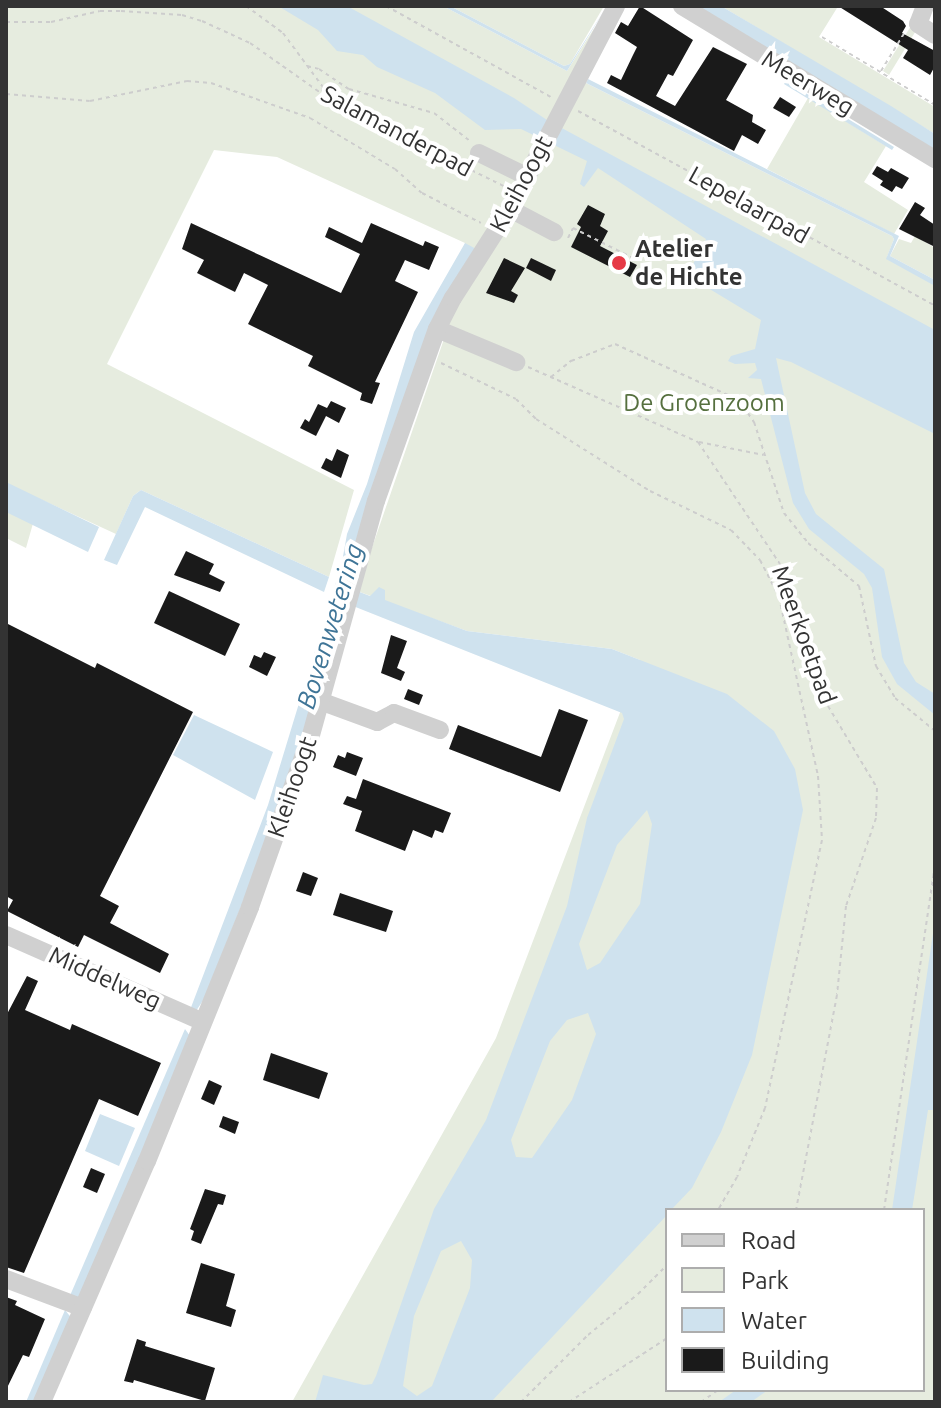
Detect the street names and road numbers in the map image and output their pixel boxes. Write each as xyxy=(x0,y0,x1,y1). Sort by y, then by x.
street label: Meerweg xyxy=(757,44,859,122)
street label: Salamanderpad xyxy=(316,79,478,183)
street label: Kleihoogt xyxy=(484,131,558,237)
street label: Lepelaarpad xyxy=(684,160,814,250)
street label: Meerkoetpad xyxy=(766,562,842,708)
street label: Kleihoogt xyxy=(261,733,323,841)
street label: Middelweg xyxy=(44,940,166,1016)

